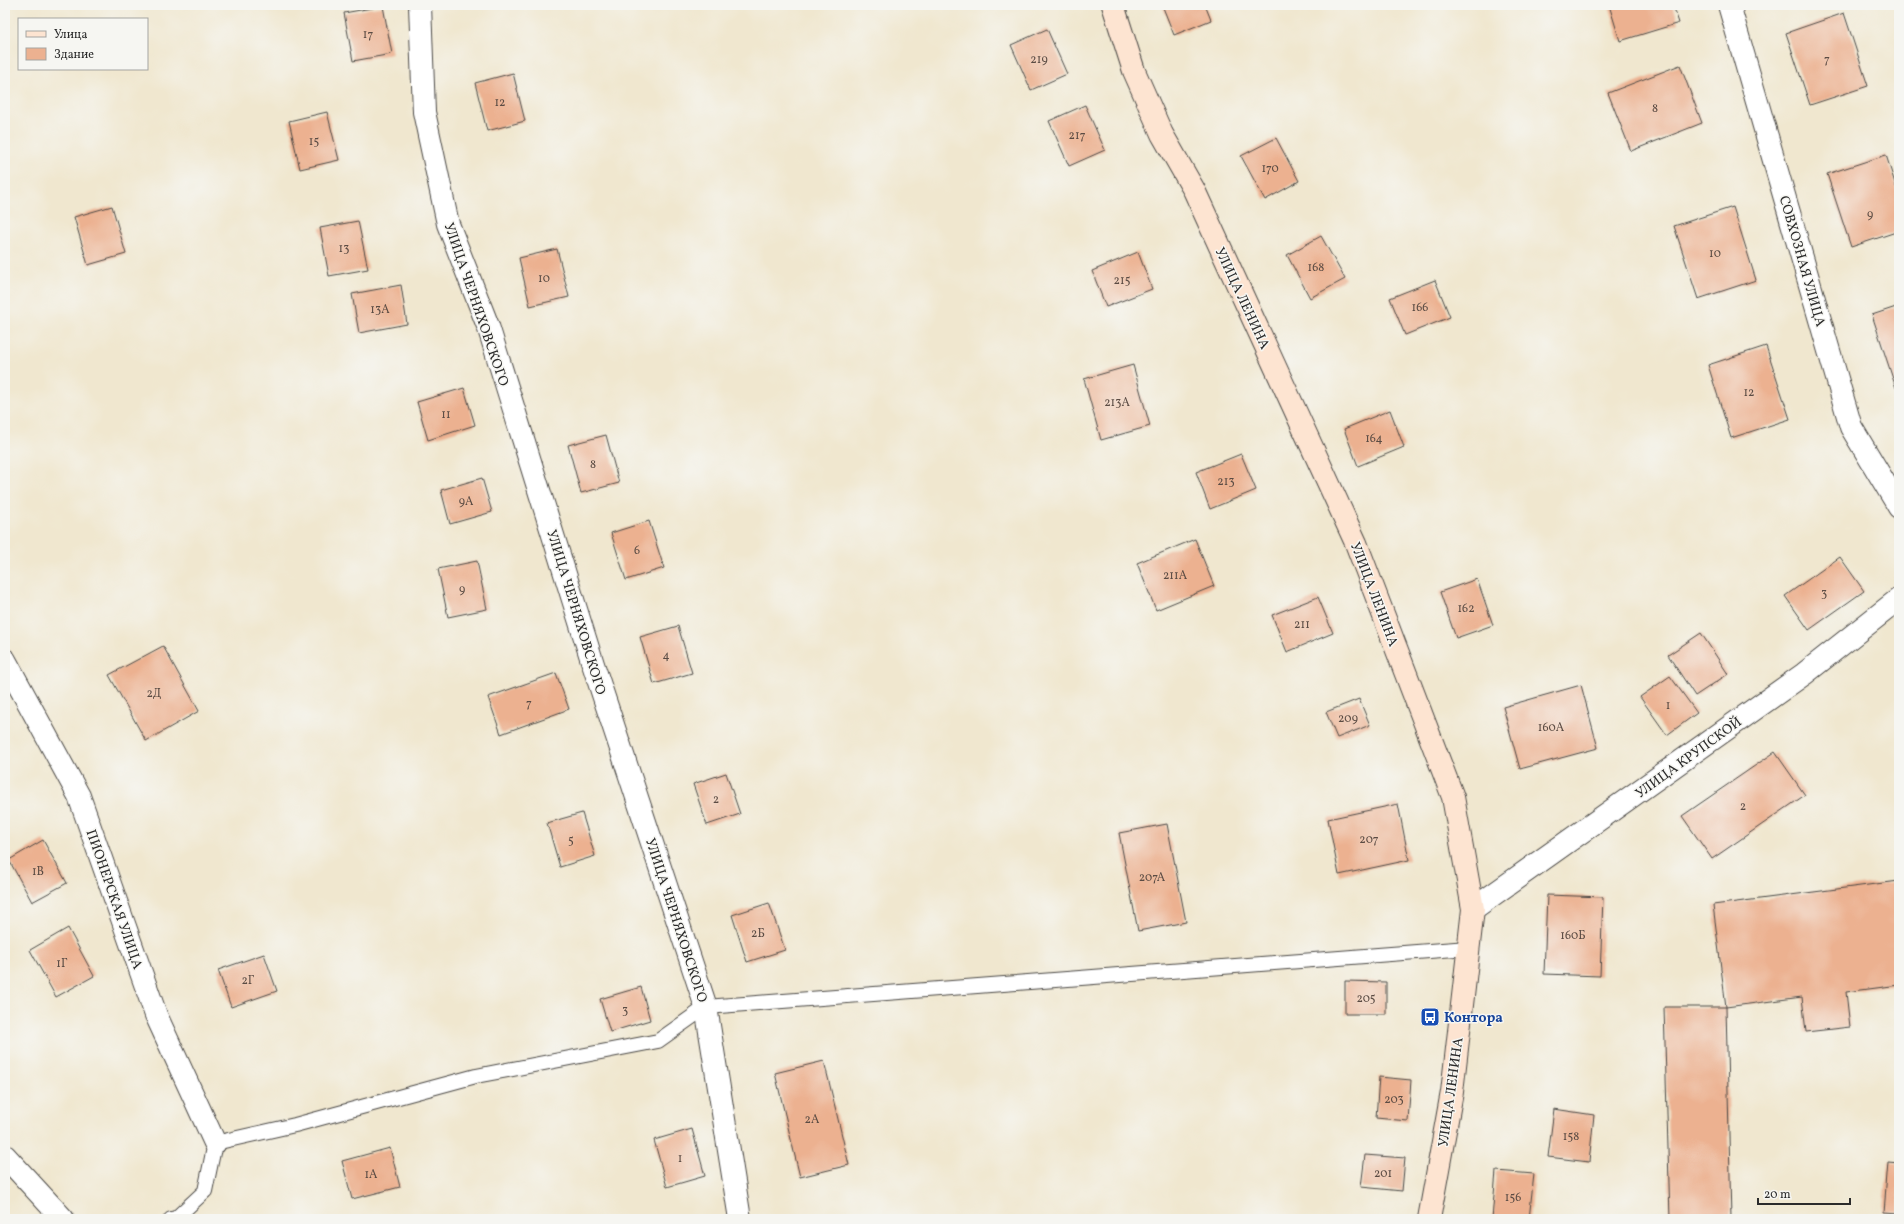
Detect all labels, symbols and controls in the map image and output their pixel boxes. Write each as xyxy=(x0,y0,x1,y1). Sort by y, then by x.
legend xyxy=(18,18,148,70)
text: Улица xyxy=(54,27,87,43)
house number: 17 xyxy=(363,27,373,43)
text: Здание xyxy=(54,47,94,63)
house number: 219 xyxy=(1030,52,1048,68)
house number: 7 xyxy=(1824,52,1830,68)
house number: 12 xyxy=(494,95,506,111)
house number: 8 xyxy=(1652,101,1658,117)
house number: 217 xyxy=(1069,128,1086,144)
house number: 15 xyxy=(309,134,319,150)
house number: 170 xyxy=(1261,161,1279,177)
street label: СОВХОЗНАЯ УЛИЦА xyxy=(1774,194,1829,329)
house number: 9 xyxy=(1867,207,1873,223)
street label: УЛИЦА ЧЕРНЯХОВСКОГО xyxy=(439,220,513,389)
house number: 13 xyxy=(339,241,349,257)
street label: УЛИЦА ЛЕНИНА xyxy=(1210,245,1274,353)
house number: 10 xyxy=(1709,246,1721,262)
house number: 168 xyxy=(1308,260,1324,276)
house number: 10 xyxy=(538,271,550,287)
house number: 215 xyxy=(1114,273,1131,289)
house number: 166 xyxy=(1412,300,1428,316)
house number: 13А xyxy=(370,302,390,318)
house number: 12 xyxy=(1743,385,1755,401)
house number: 213А xyxy=(1104,395,1130,411)
house number: 11 xyxy=(441,407,451,423)
house number: 164 xyxy=(1365,431,1383,447)
house number: 8 xyxy=(590,457,596,473)
house number: 213 xyxy=(1217,474,1235,490)
house number: 9А xyxy=(459,494,474,510)
street label: УЛИЦА ЧЕРНЯХОВСКОГО xyxy=(541,528,610,697)
street label: УЛИЦА ЛЕНИНА xyxy=(1345,540,1402,650)
house number: 6 xyxy=(634,543,640,559)
house number: 211А xyxy=(1163,568,1188,584)
house number: 9 xyxy=(459,582,465,598)
house number: 3 xyxy=(1821,586,1827,602)
house number: 162 xyxy=(1457,601,1475,617)
house number: 211 xyxy=(1294,617,1310,633)
house number: 4 xyxy=(662,648,670,664)
house number: 2Д xyxy=(146,686,162,702)
house number: 7 xyxy=(526,696,532,712)
house number: 1 xyxy=(1666,698,1670,714)
house number: 209 xyxy=(1338,711,1358,727)
street label: УЛИЦА КРУПСКОЙ xyxy=(1631,712,1746,803)
house number: 160А xyxy=(1538,720,1565,736)
house number: 2 xyxy=(713,792,719,808)
house number: 2 xyxy=(1740,799,1746,815)
street label: ПИОНЕРСКАЯ УЛИЦА xyxy=(81,827,147,972)
house number: 207 xyxy=(1359,832,1379,848)
house number: 5 xyxy=(568,833,574,849)
street label: УЛИЦА ЧЕРНЯХОВСКОГО xyxy=(640,836,711,1005)
house number: 1В xyxy=(32,864,44,880)
house number: 207А xyxy=(1139,870,1166,886)
house number: 2Б xyxy=(751,926,765,942)
house number: 160Б xyxy=(1560,928,1586,944)
house number: 1Г xyxy=(56,956,68,972)
house number: 2Г xyxy=(241,973,255,989)
house number: 205 xyxy=(1356,991,1376,1007)
house number: 3 xyxy=(622,1003,628,1019)
bus stop icon: Контора xyxy=(1419,1006,1441,1028)
place label: Контора xyxy=(1444,1009,1503,1028)
street label: УЛИЦА ЛЕНИНА xyxy=(1434,1036,1469,1148)
house number: 203 xyxy=(1384,1092,1404,1108)
house number: 2А xyxy=(805,1112,820,1128)
house number: 158 xyxy=(1563,1129,1579,1145)
house number: 1 xyxy=(678,1151,682,1167)
house number: 201 xyxy=(1374,1166,1392,1182)
house number: 1А xyxy=(364,1167,378,1183)
scale bar xyxy=(1758,1180,1850,1206)
text: 20 m xyxy=(1764,1187,1791,1203)
house number: 156 xyxy=(1505,1190,1521,1206)

